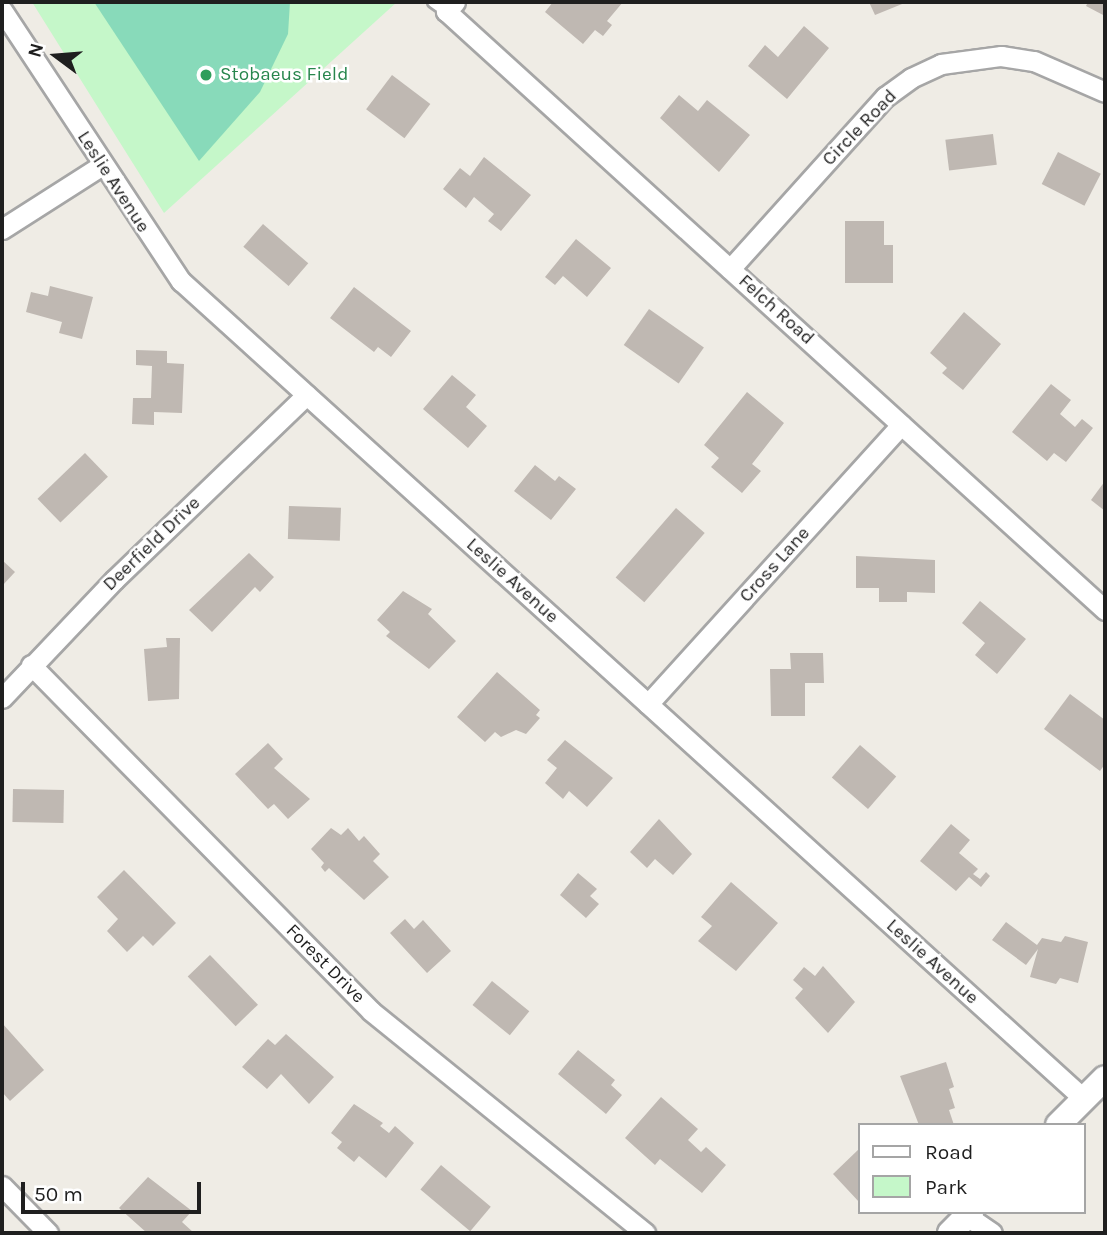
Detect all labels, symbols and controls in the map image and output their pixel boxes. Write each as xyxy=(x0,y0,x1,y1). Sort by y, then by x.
north arrow xyxy=(21,21,91,91)
text: N xyxy=(23,41,48,60)
place label: Stobaeus Field xyxy=(220,64,348,86)
marker: Stobaeus Field xyxy=(198,67,214,83)
street label: Circle Road xyxy=(818,85,902,171)
street label: Leslie Avenue xyxy=(72,127,154,237)
street label: Felch Road xyxy=(733,270,819,350)
street label: Deerfield Drive xyxy=(99,492,205,596)
street label: Cross Lane xyxy=(735,522,815,608)
street label: Leslie Avenue xyxy=(461,534,563,628)
street label: Leslie Avenue xyxy=(881,915,983,1009)
street label: Forest Drive xyxy=(281,920,369,1008)
legend xyxy=(858,1123,1086,1214)
text: Road xyxy=(925,1140,973,1164)
scale bar xyxy=(24,1168,205,1212)
text: Park xyxy=(925,1175,968,1199)
text: 50 m xyxy=(34,1182,83,1206)

